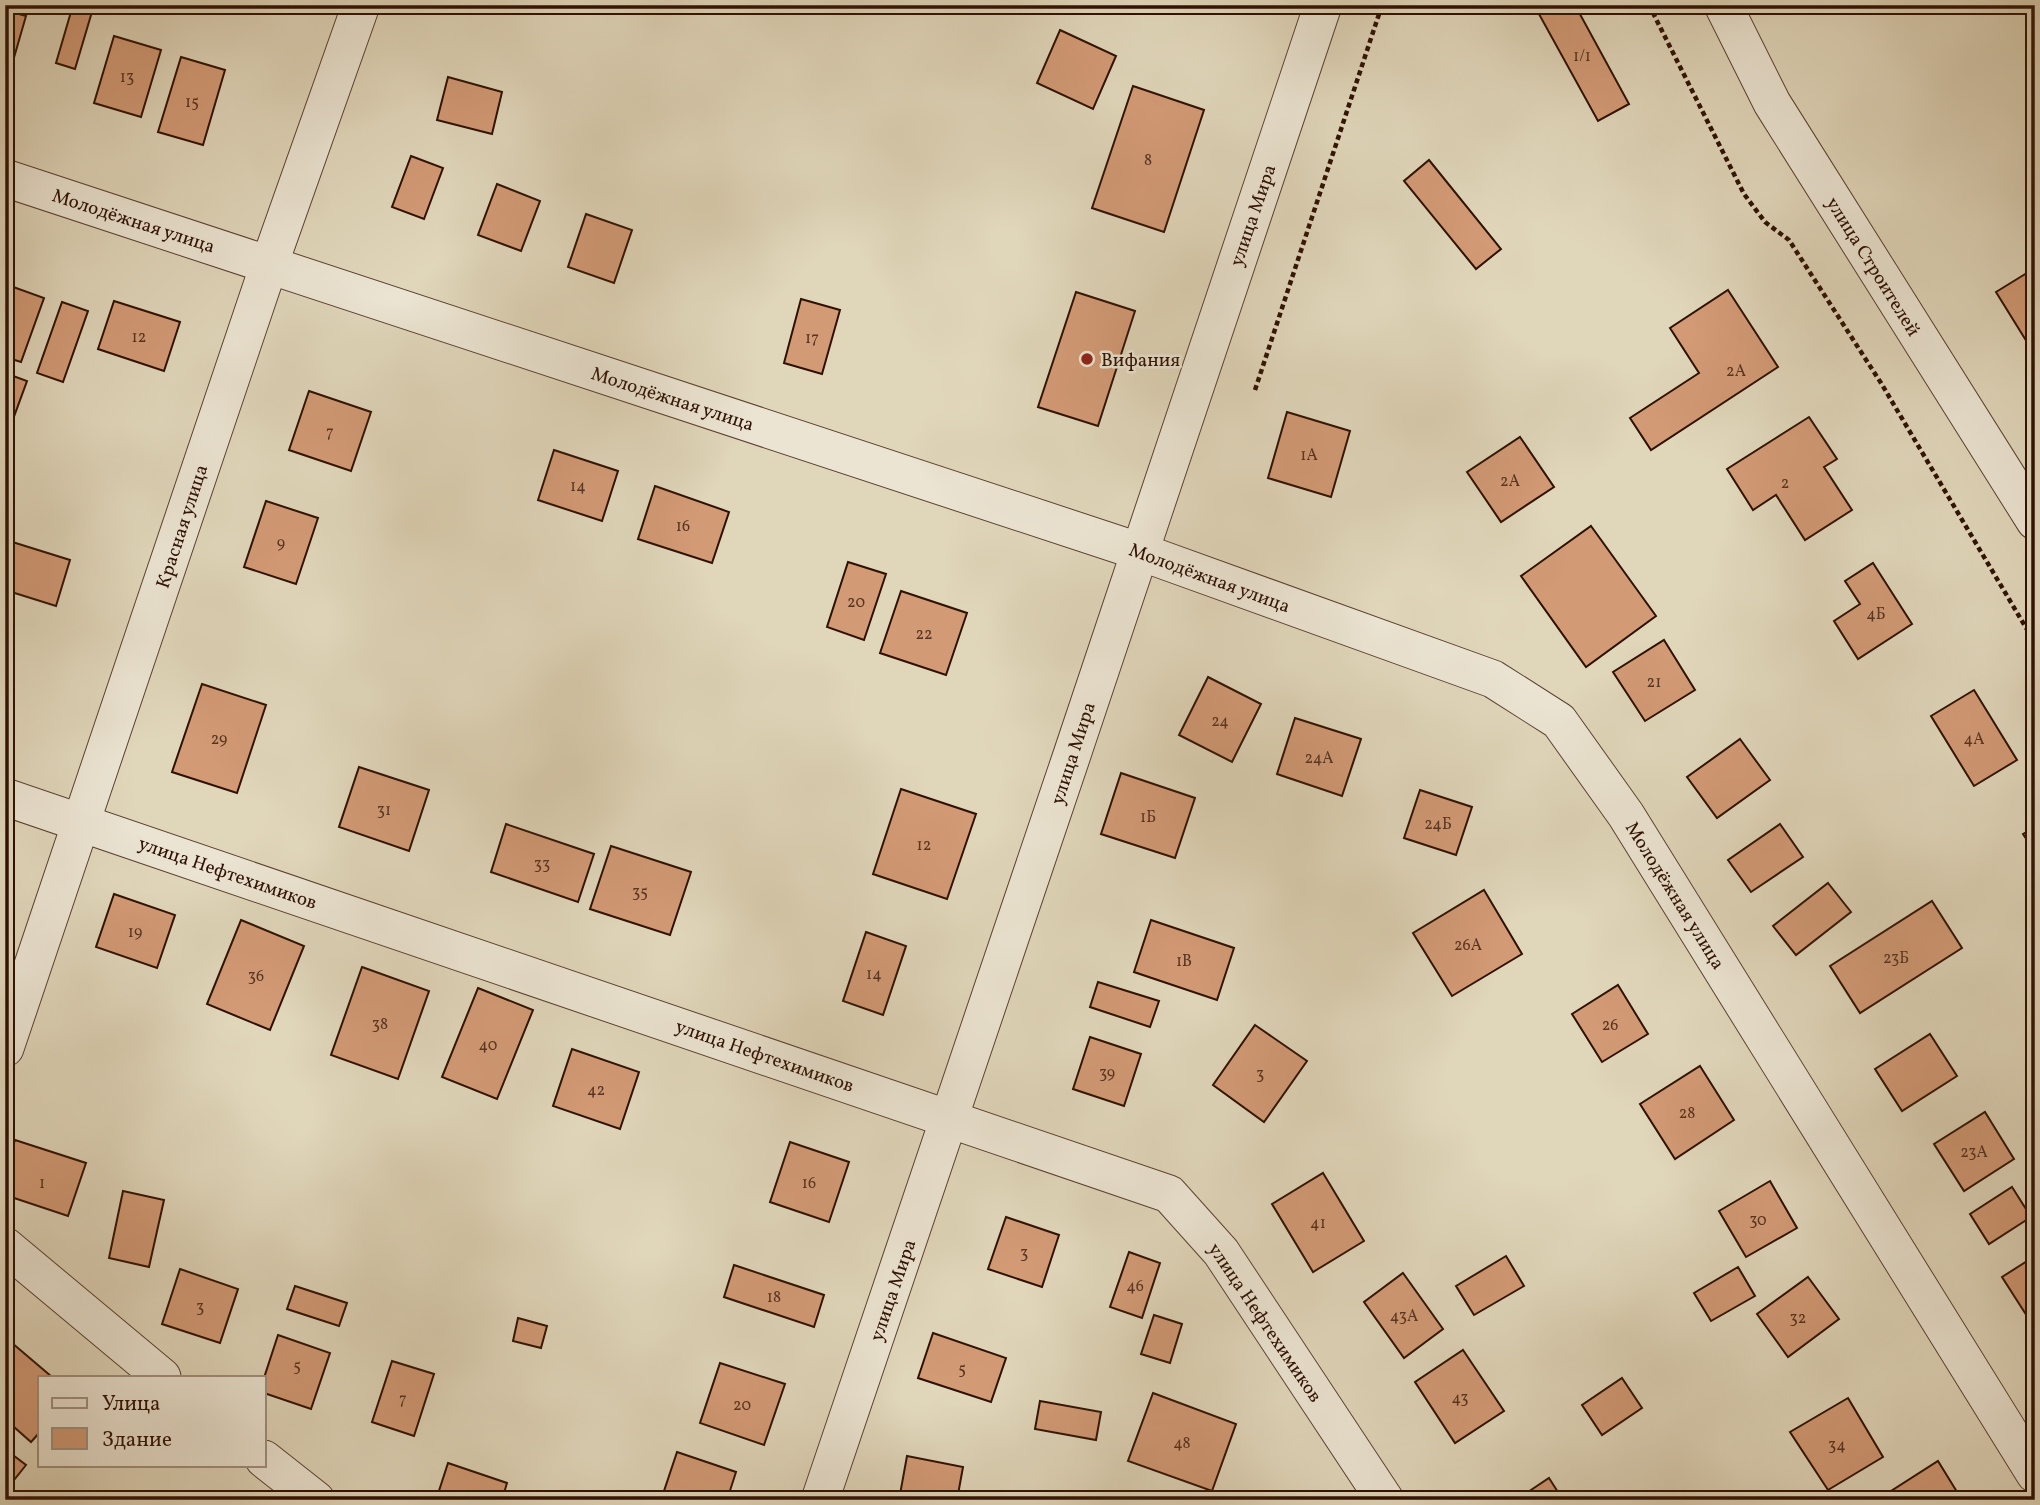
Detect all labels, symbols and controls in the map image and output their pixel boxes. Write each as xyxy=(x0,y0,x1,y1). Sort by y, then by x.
house number: 1/1 xyxy=(1573,46,1591,68)
house number: 13 xyxy=(120,67,134,89)
house number: 15 xyxy=(185,92,199,114)
house number: 8 xyxy=(1144,150,1152,172)
street label: улица Мира xyxy=(1224,161,1283,270)
street label: Молодёжная улица xyxy=(49,183,218,261)
street label: улица Строителей xyxy=(1819,192,1926,342)
house number: 12 xyxy=(132,327,146,349)
house number: 17 xyxy=(805,328,819,350)
place label: Вифания xyxy=(1101,348,1180,374)
marker: Вифания xyxy=(1079,351,1095,367)
street label: Молодёжная улица xyxy=(588,361,757,439)
house number: 2А xyxy=(1726,361,1746,383)
house number: 7 xyxy=(326,422,334,444)
house number: 1А xyxy=(1300,445,1318,467)
street label: Красная улица xyxy=(151,461,215,592)
house number: 2А xyxy=(1500,471,1520,493)
house number: 2 xyxy=(1781,473,1789,495)
house number: 14 xyxy=(570,476,586,498)
house number: 16 xyxy=(676,516,690,538)
house number: 9 xyxy=(277,533,285,555)
street label: Молодёжная улица xyxy=(1125,538,1294,620)
house number: 20 xyxy=(847,592,865,614)
house number: 4Б xyxy=(1866,604,1886,626)
house number: 22 xyxy=(915,624,933,646)
house number: 21 xyxy=(1647,672,1661,694)
street label: улица Мира xyxy=(1045,699,1103,808)
house number: 24 xyxy=(1211,711,1229,733)
house number: 29 xyxy=(211,729,227,751)
house number: 4А xyxy=(1964,729,1984,751)
house number: 24А xyxy=(1305,748,1333,770)
house number: 31 xyxy=(377,800,391,822)
house number: 1Б xyxy=(1140,807,1156,829)
house number: 24Б xyxy=(1424,814,1452,836)
street label: Молодёжная улица xyxy=(1618,817,1730,975)
street label: улица Нефтехимиков xyxy=(135,831,320,917)
house number: 12 xyxy=(917,835,931,857)
house number: 33 xyxy=(534,854,550,876)
house number: 35 xyxy=(632,882,648,904)
house number: 19 xyxy=(128,922,142,944)
house number: 26А xyxy=(1454,935,1482,957)
house number: 23Б xyxy=(1883,948,1909,970)
house number: 1В xyxy=(1176,951,1192,973)
house number: 14 xyxy=(866,964,882,986)
house number: 36 xyxy=(248,966,264,988)
house number: 38 xyxy=(372,1014,388,1036)
street label: улица Нефтехимиков xyxy=(672,1014,857,1100)
house number: 26 xyxy=(1602,1015,1618,1037)
house number: 40 xyxy=(479,1035,497,1057)
house number: 39 xyxy=(1099,1063,1115,1085)
house number: 3 xyxy=(1256,1064,1264,1086)
house number: 42 xyxy=(587,1080,605,1102)
house number: 28 xyxy=(1679,1103,1695,1125)
house number: 23А xyxy=(1960,1142,1988,1164)
house number: 1 xyxy=(39,1173,45,1195)
house number: 16 xyxy=(802,1173,816,1195)
house number: 30 xyxy=(1749,1210,1767,1232)
house number: 41 xyxy=(1310,1213,1326,1235)
street label: улица Мира xyxy=(864,1236,923,1345)
street label: улица Нефтехимиков xyxy=(1201,1238,1328,1408)
house number: 3 xyxy=(1020,1243,1028,1265)
house number: 46 xyxy=(1126,1276,1144,1298)
house number: 18 xyxy=(767,1287,781,1309)
house number: 3 xyxy=(196,1297,204,1319)
house number: 43А xyxy=(1390,1306,1418,1328)
house number: 32 xyxy=(1790,1308,1806,1330)
house number: 5 xyxy=(293,1356,301,1378)
house number: 5 xyxy=(958,1359,966,1381)
legend xyxy=(38,1376,266,1466)
house number: 43 xyxy=(1451,1388,1469,1410)
house number: 7 xyxy=(399,1389,407,1411)
text: Улица xyxy=(102,1390,160,1419)
house number: 20 xyxy=(733,1395,751,1417)
text: Здание xyxy=(102,1426,172,1455)
house number: 48 xyxy=(1173,1433,1191,1455)
house number: 34 xyxy=(1828,1435,1846,1457)

